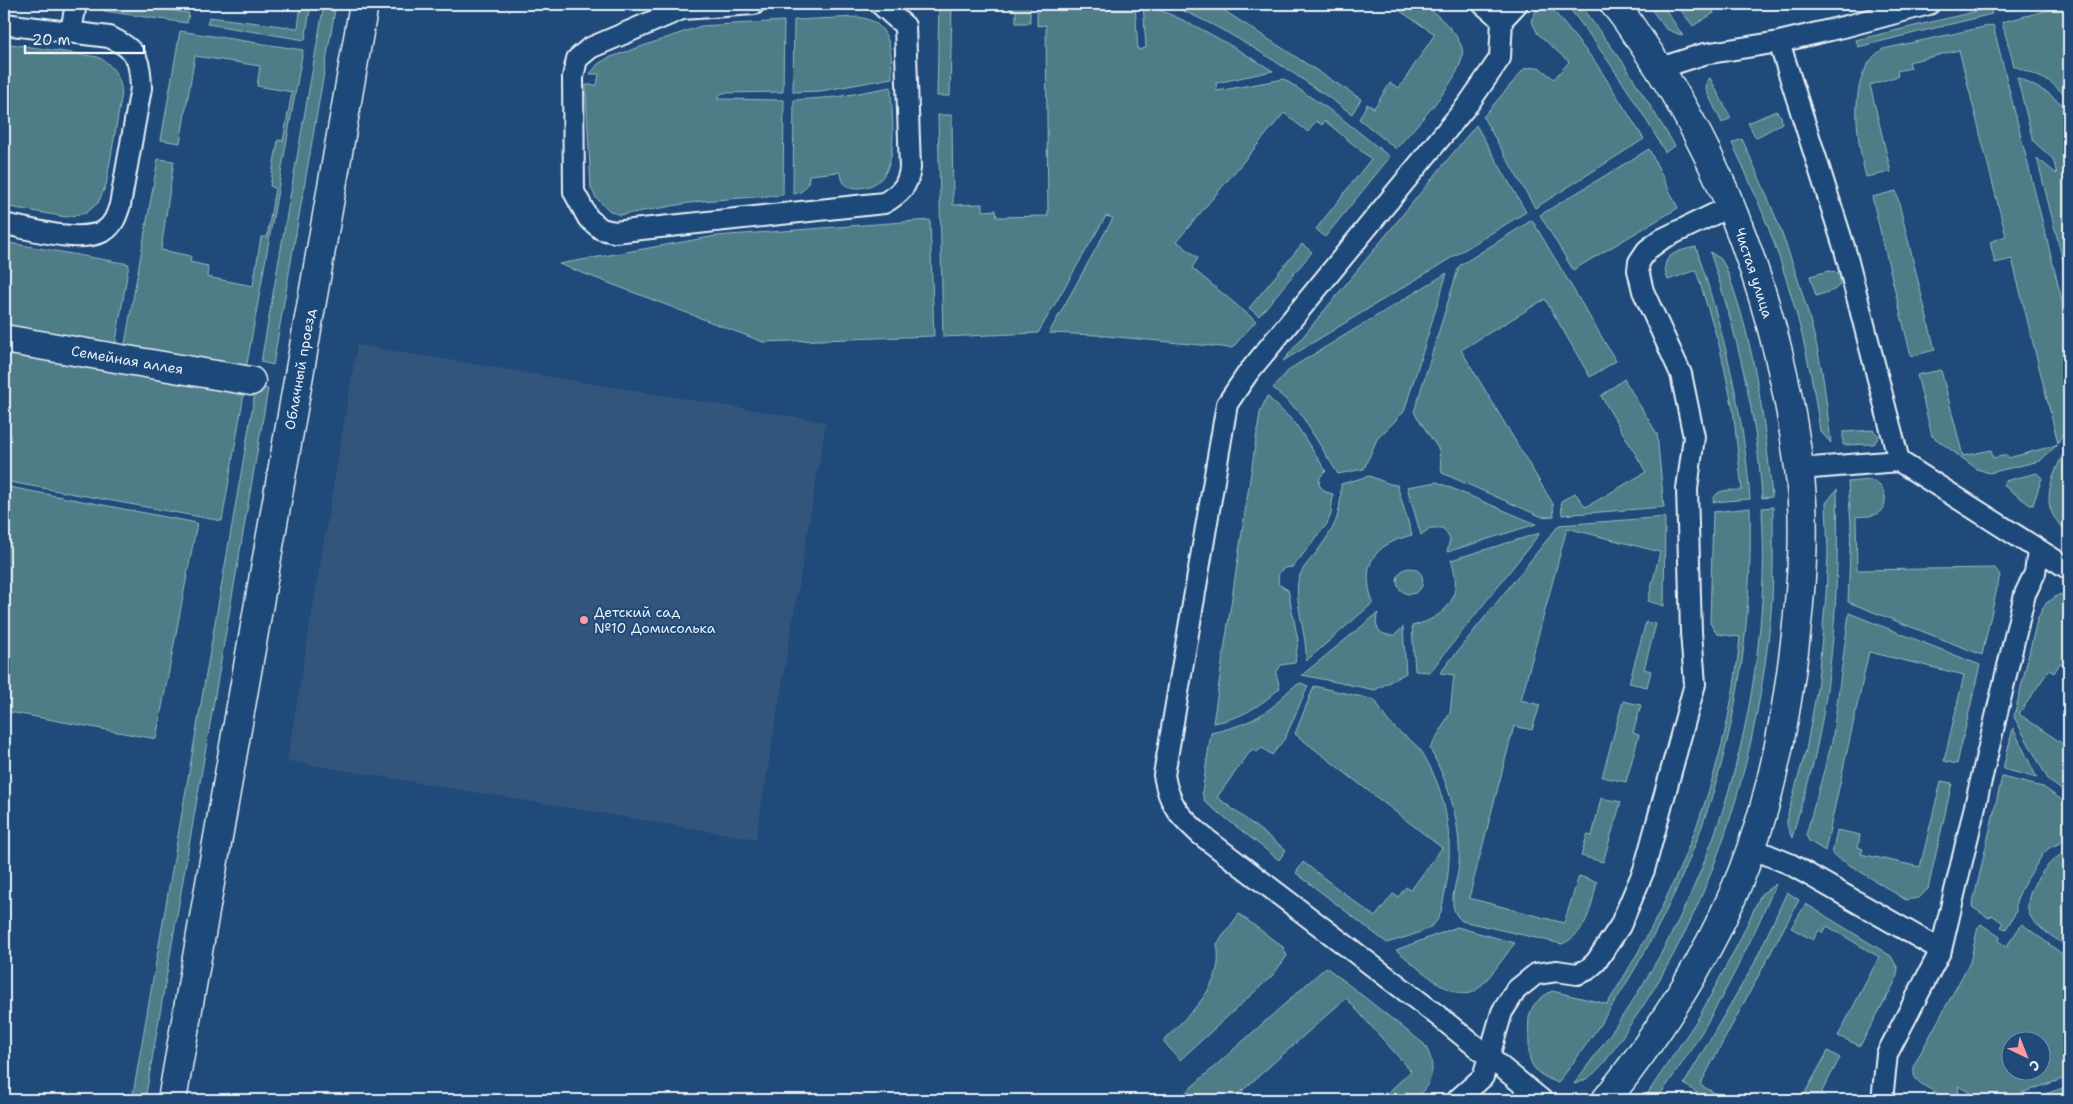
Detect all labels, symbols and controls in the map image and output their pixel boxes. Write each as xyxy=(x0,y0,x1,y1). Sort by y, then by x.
scale bar xyxy=(25,22,144,54)
text: 20 m xyxy=(32,30,71,50)
street label: Чистая улица xyxy=(1731,226,1777,321)
street label: Облачный проезд xyxy=(281,307,319,431)
street label: Семейная аллея xyxy=(70,342,185,378)
place label: Детский сад №10 Домисолька xyxy=(594,603,716,637)
marker: Детский сад №10 Домисолька xyxy=(578,614,590,626)
north arrow xyxy=(2000,1032,2050,1082)
text: С xyxy=(2026,1056,2044,1075)

